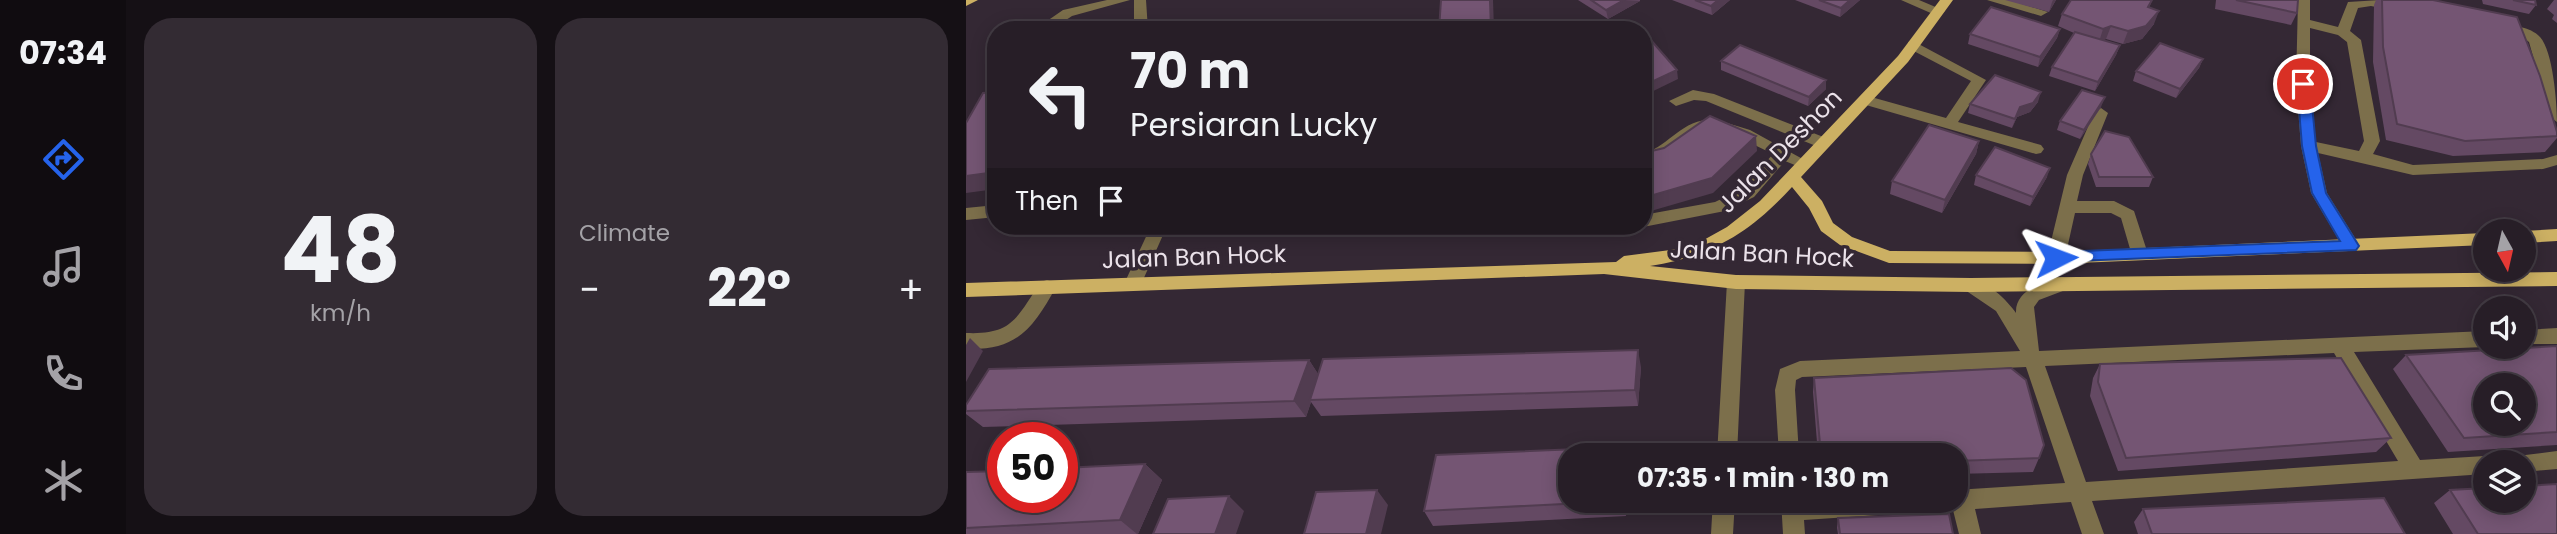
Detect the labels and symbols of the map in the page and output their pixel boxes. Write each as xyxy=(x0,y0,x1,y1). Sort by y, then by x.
pin xyxy=(2273,54,2333,114)
street label: Jalan Deshon xyxy=(1710,81,1849,220)
north arrow xyxy=(2473,219,2536,282)
position arrow xyxy=(2019,221,2093,295)
street label: Jalan Ban Hock xyxy=(1669,232,1856,275)
street label: Jalan Ban Hock xyxy=(1101,237,1287,276)
speed limit sign: 50 xyxy=(987,422,1078,513)

